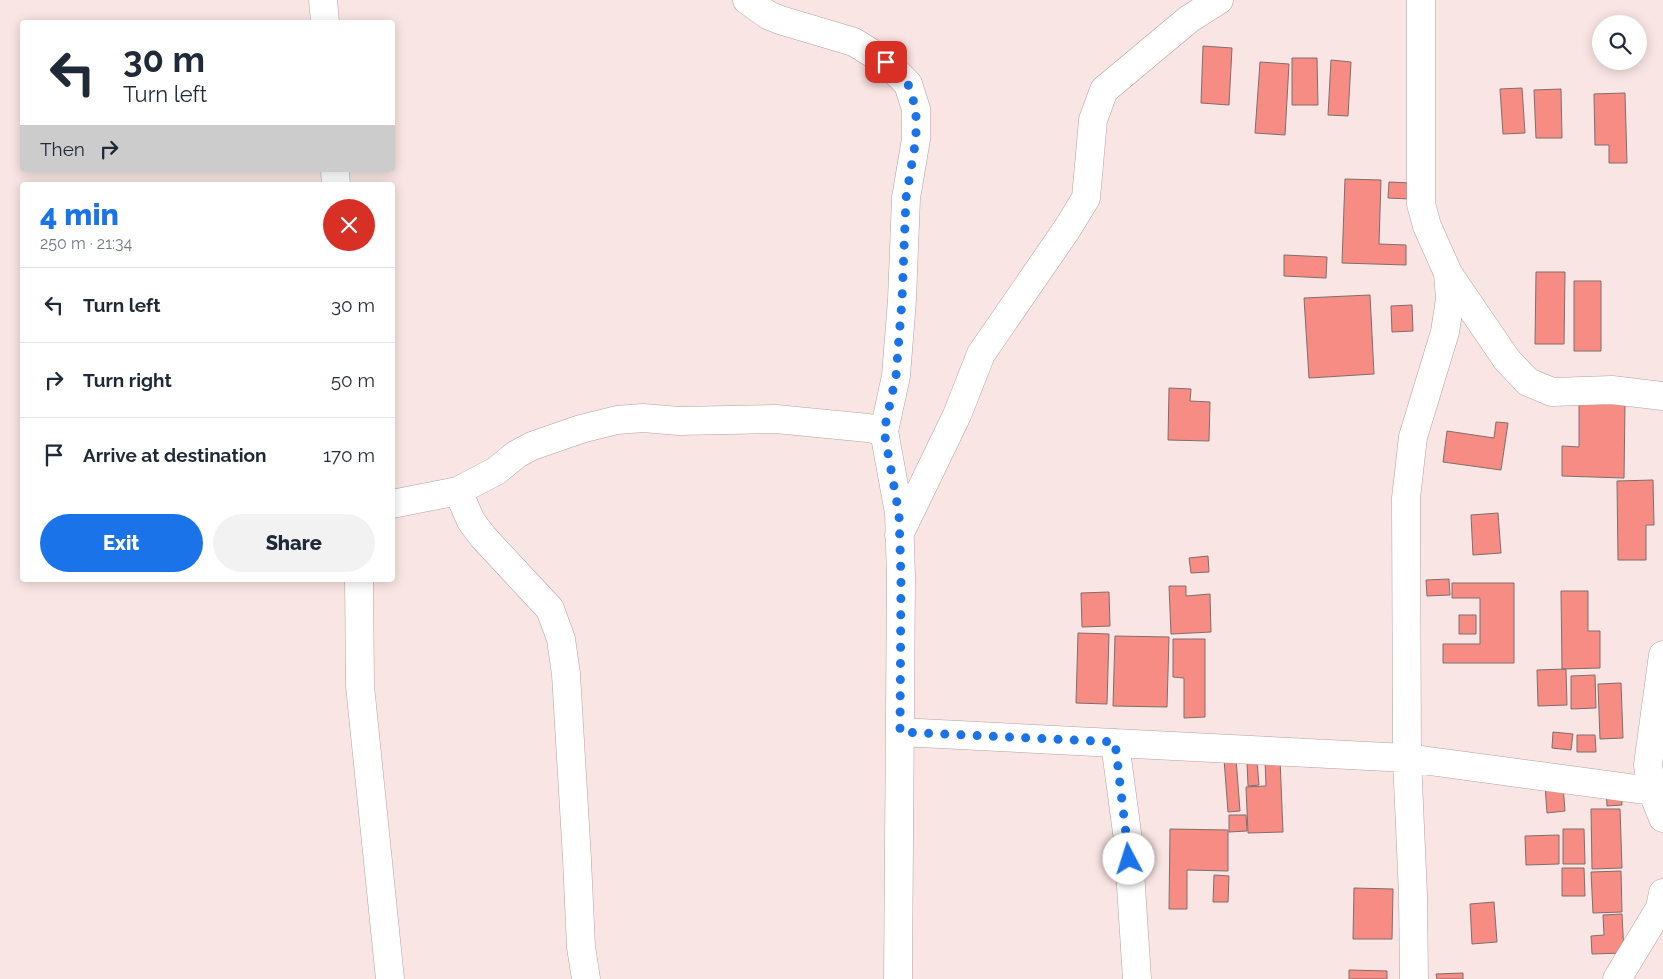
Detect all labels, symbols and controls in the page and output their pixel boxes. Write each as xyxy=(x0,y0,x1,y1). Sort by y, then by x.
map controls xyxy=(1592,15,1647,70)
button: search xyxy=(1592,15,1647,70)
text: 30 m xyxy=(123,39,205,80)
icon: left xyxy=(40,40,105,105)
pin xyxy=(865,41,907,83)
icon: arrive xyxy=(872,48,900,76)
text: Turn left xyxy=(123,81,207,107)
icon: right xyxy=(95,135,123,163)
text: Then xyxy=(40,138,85,160)
text: 4 min xyxy=(40,197,119,232)
button: close xyxy=(323,199,375,251)
text: 250 m · 21:34 xyxy=(40,234,132,253)
icon: left xyxy=(40,291,68,319)
text: Turn left xyxy=(83,294,160,316)
text: 30 m xyxy=(331,294,375,316)
icon: right xyxy=(40,366,68,394)
text: Turn right xyxy=(83,369,172,391)
text: 50 m xyxy=(331,369,375,391)
icon: arrive xyxy=(40,441,68,469)
text: Arrive at destination xyxy=(83,444,267,466)
text: 170 m xyxy=(323,444,375,466)
button: Exit xyxy=(40,514,203,572)
button: Share xyxy=(213,514,375,572)
position arrow xyxy=(1102,832,1154,884)

